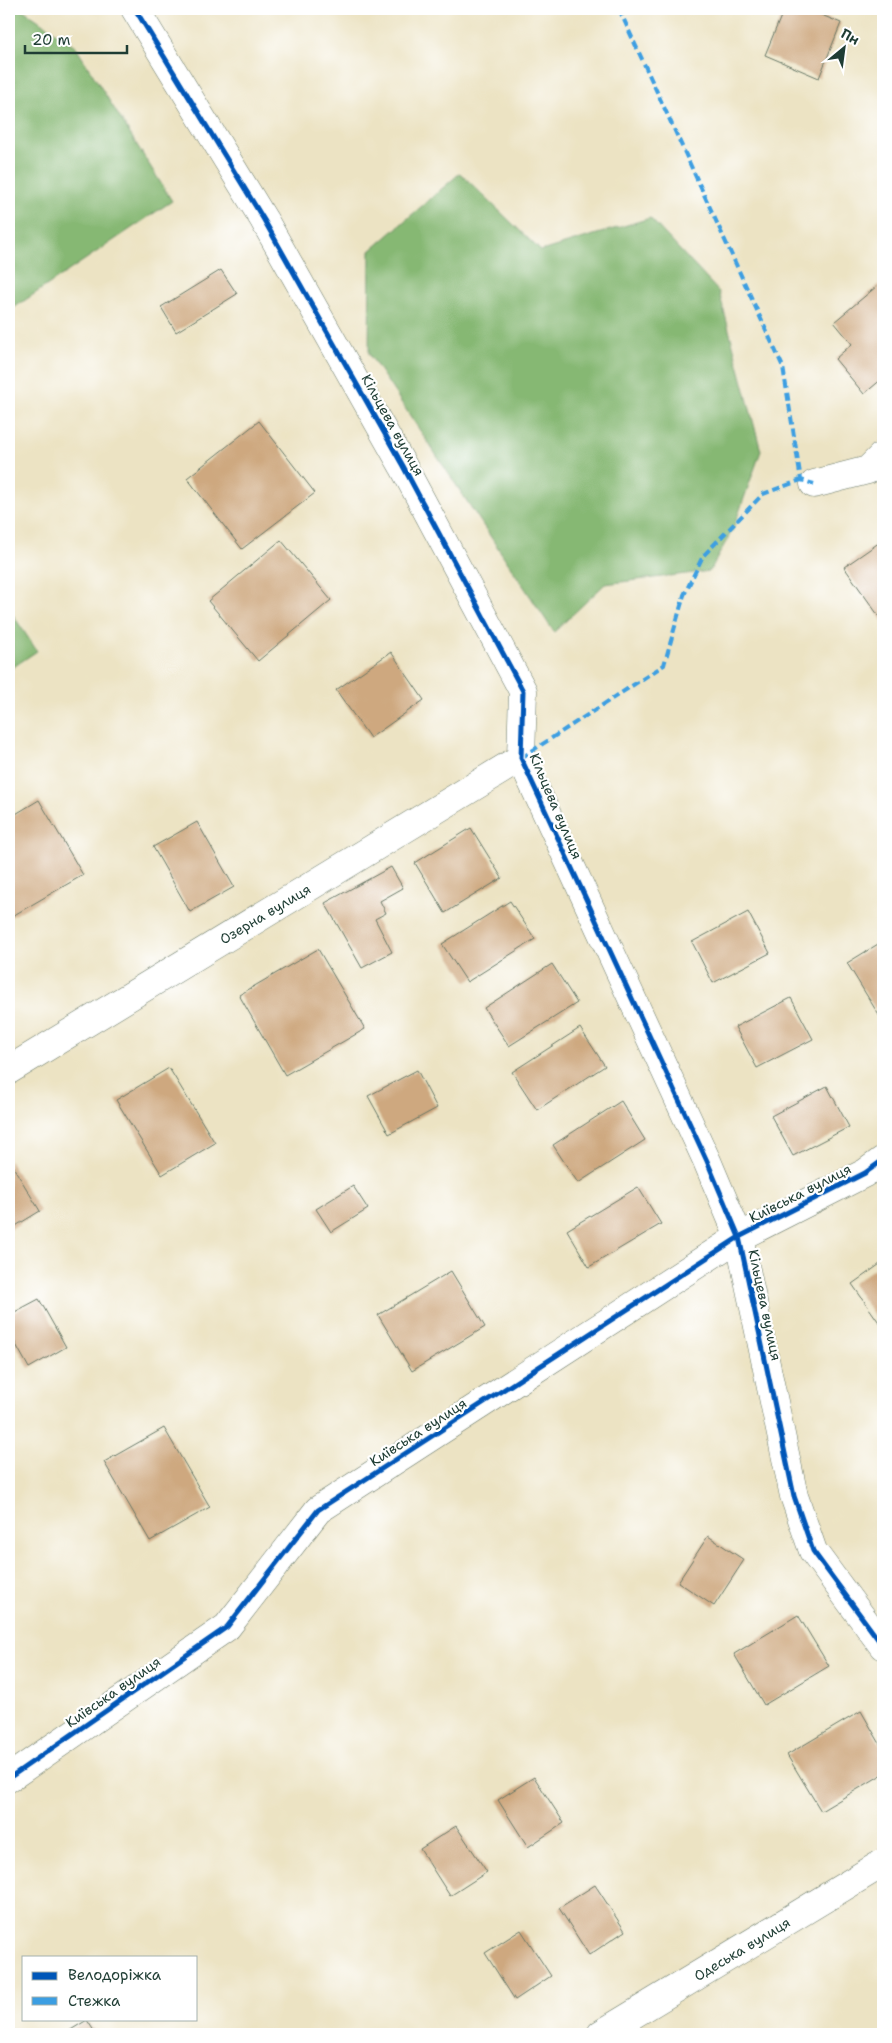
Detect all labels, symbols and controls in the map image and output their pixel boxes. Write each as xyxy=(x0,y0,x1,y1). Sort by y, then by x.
scale bar xyxy=(25,22,128,54)
north arrow xyxy=(820,22,870,72)
text: Пн xyxy=(838,24,863,49)
text: 20 m xyxy=(32,30,71,50)
street label: Кільцева вулиця xyxy=(358,371,428,479)
street label: Кільцева вулиця xyxy=(526,750,586,862)
street label: Озерна вулиця xyxy=(216,880,314,948)
street label: Київська вулиця xyxy=(746,1159,854,1227)
street label: Кільцева вулиця xyxy=(744,1248,786,1362)
street label: Київська вулиця xyxy=(366,1394,470,1470)
street label: Київська вулиця xyxy=(62,1652,164,1732)
street label: Одеська вулиця xyxy=(690,1913,794,1985)
legend xyxy=(22,1956,198,2020)
text: Велодоріжка xyxy=(68,1965,162,1985)
text: Стежка xyxy=(68,1991,121,2011)

